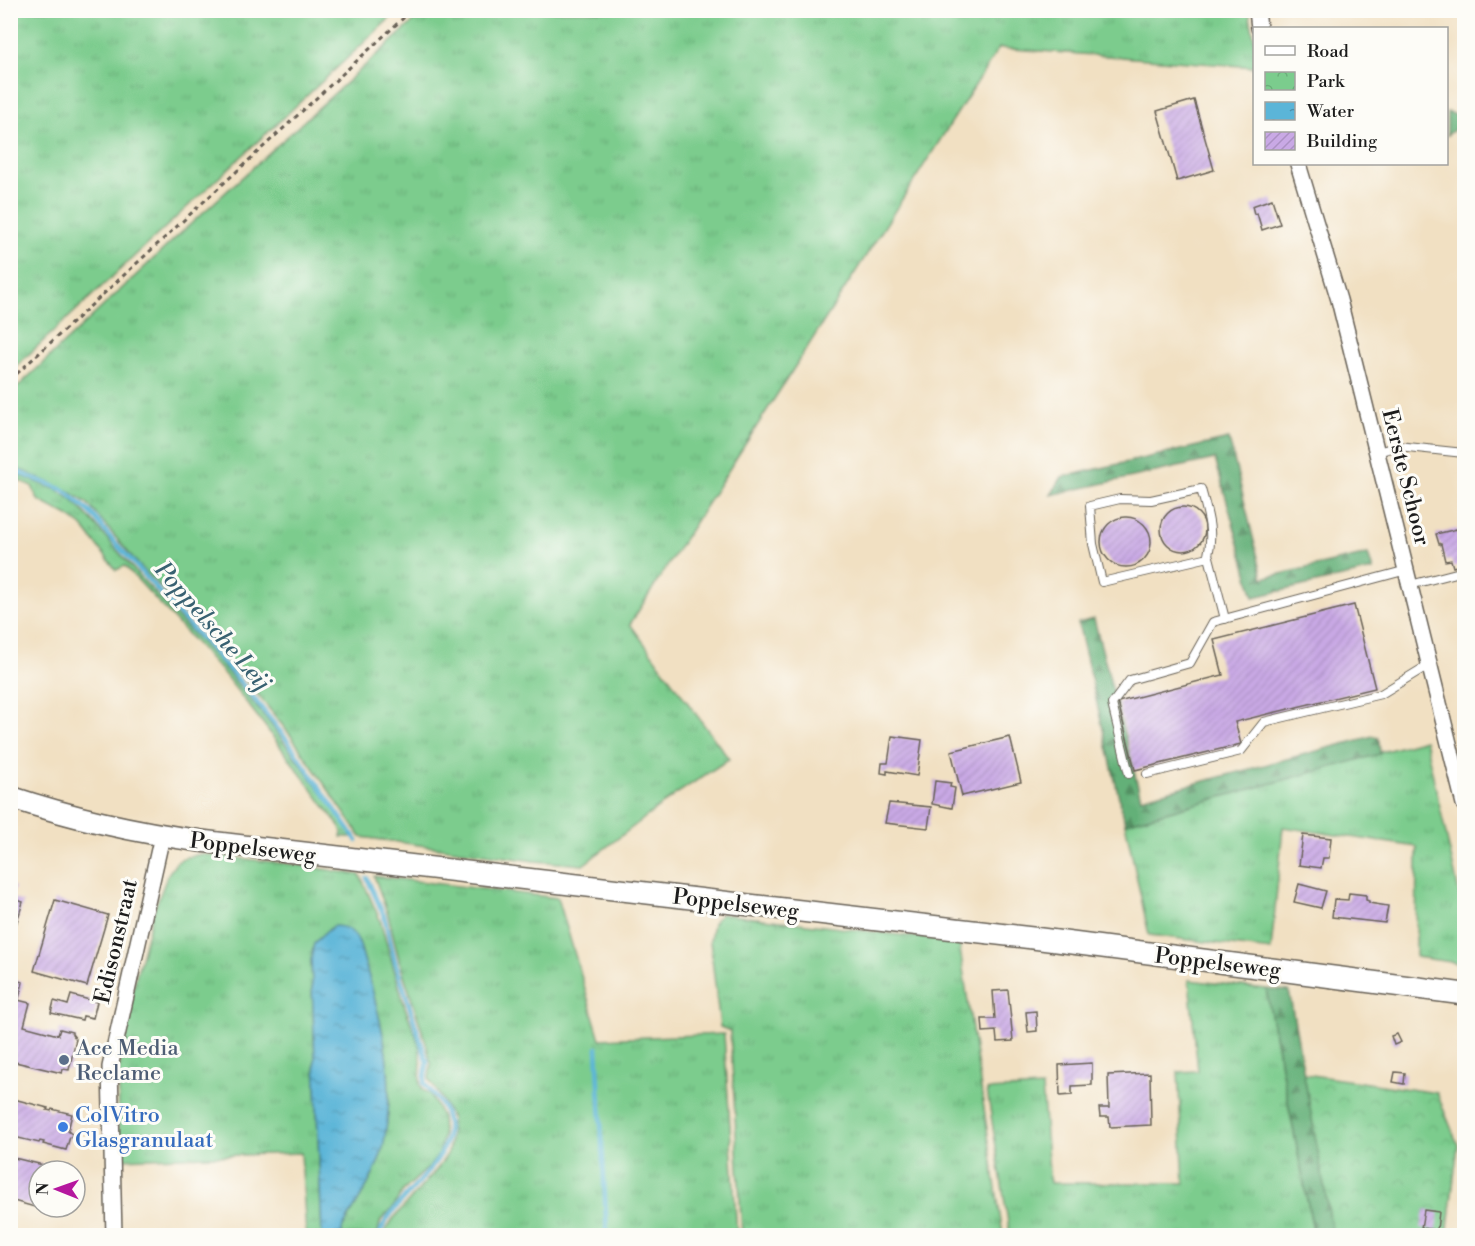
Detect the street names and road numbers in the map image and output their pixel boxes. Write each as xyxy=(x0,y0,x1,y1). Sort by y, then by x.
street label: Eerste Schoor xyxy=(1376,406,1436,548)
street label: Poppelseweg xyxy=(188,827,318,870)
street label: Edisonstraat xyxy=(89,876,144,1006)
street label: Poppelseweg xyxy=(671,883,801,926)
street label: Poppelseweg xyxy=(1153,942,1283,985)

